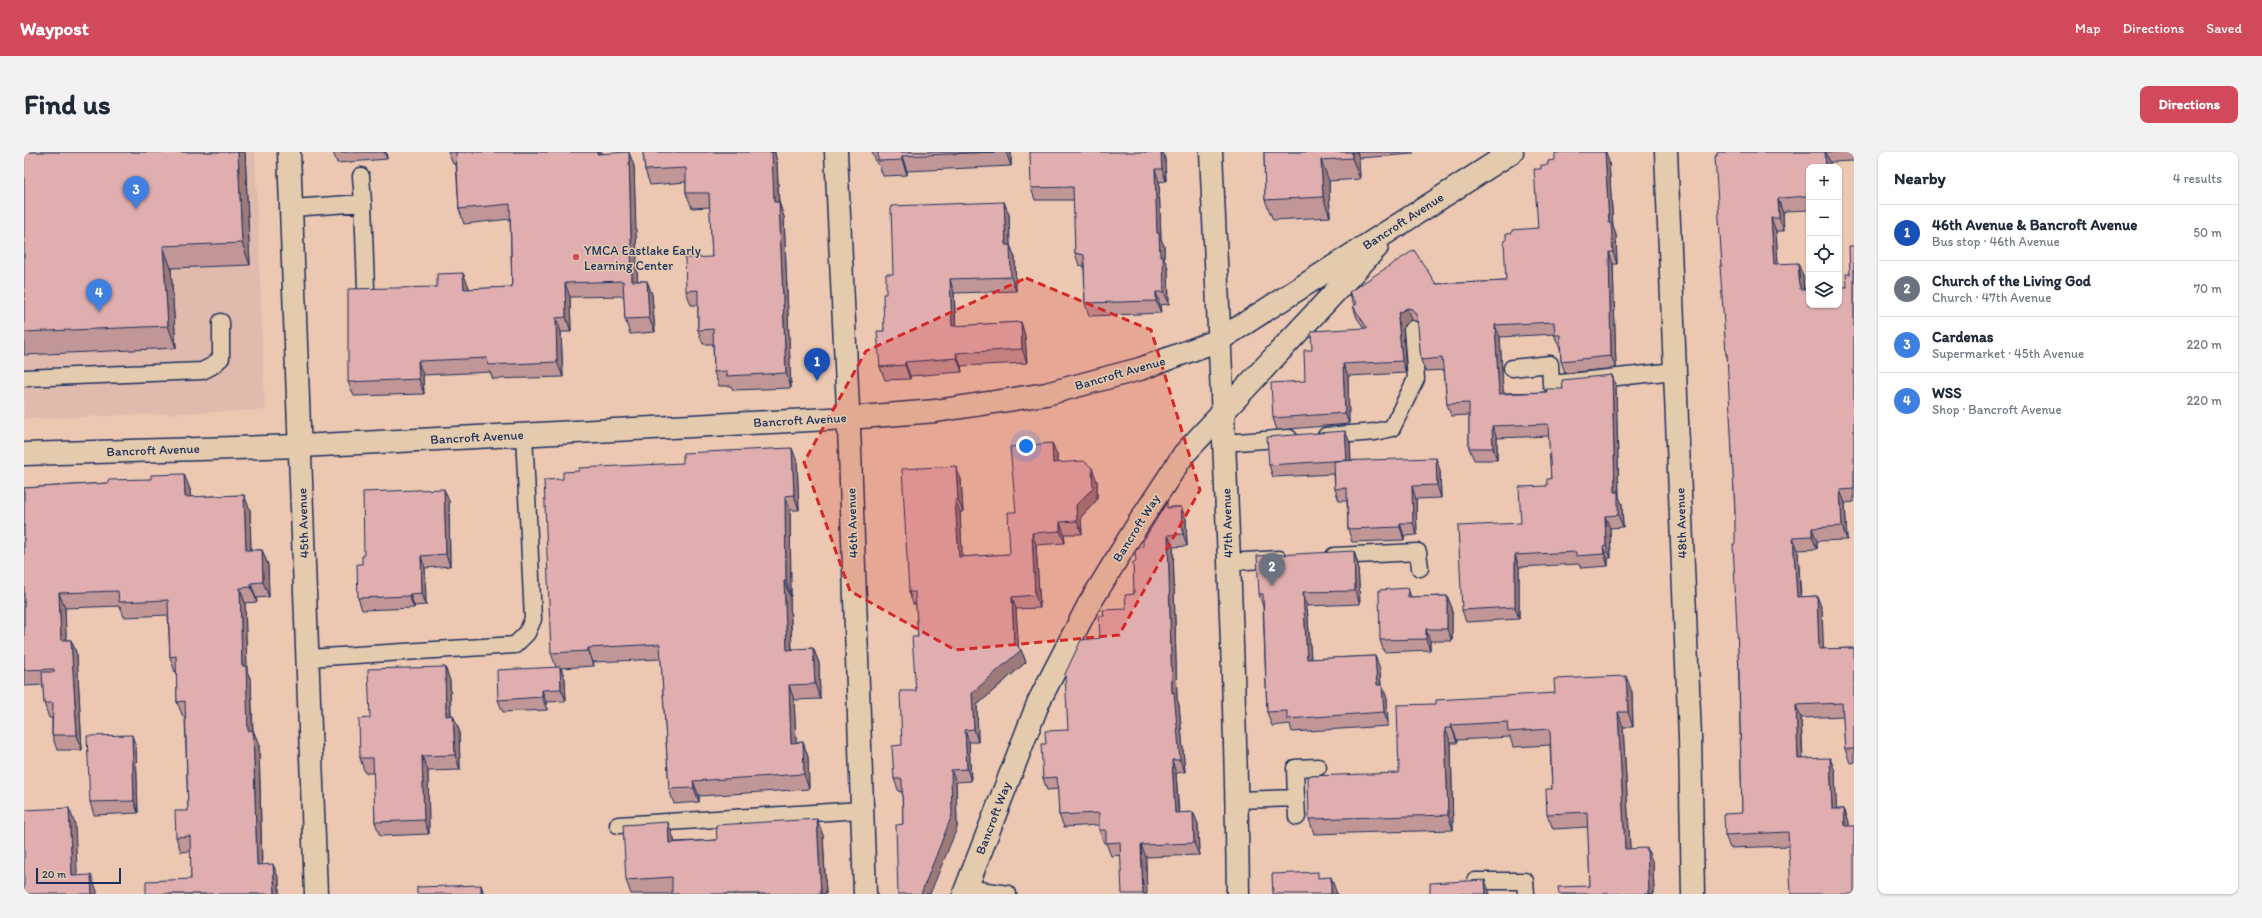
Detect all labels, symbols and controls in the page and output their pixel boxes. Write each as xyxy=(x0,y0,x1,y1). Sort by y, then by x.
text: Waypost xyxy=(20,17,89,40)
text: Map xyxy=(2075,20,2101,37)
text: Directions xyxy=(2123,20,2184,37)
text: Saved xyxy=(2206,20,2242,37)
button: Directions xyxy=(2140,86,2238,123)
text: Find us xyxy=(24,87,111,121)
map controls xyxy=(1806,164,1842,308)
button: + xyxy=(1806,164,1842,200)
text: Nearby xyxy=(1894,168,1946,188)
text: 4 results xyxy=(2173,171,2222,186)
pin: 3 xyxy=(123,176,149,209)
street label: Bancroft Avenue xyxy=(1360,189,1446,253)
button: − xyxy=(1806,200,1842,236)
text: 46th Avenue & Bancroft Avenue xyxy=(1932,216,2137,234)
text: 1 xyxy=(1904,225,1910,240)
text: 50 m xyxy=(2193,225,2222,240)
text: Bus stop · 46th Avenue xyxy=(1932,234,2060,249)
button: locate xyxy=(1806,236,1842,272)
place label: YMCA Eastlake Early Learning Center xyxy=(584,243,701,273)
marker: YMCA Eastlake Early Learning Center xyxy=(571,252,581,262)
button: layers xyxy=(1806,272,1842,308)
text: Church of the Living God xyxy=(1932,272,2091,290)
pin: 4 xyxy=(86,279,112,312)
text: 2 xyxy=(1904,281,1910,296)
text: 70 m xyxy=(2194,281,2222,296)
text: Church · 47th Avenue xyxy=(1932,290,2051,305)
text: Cardenas xyxy=(1932,328,1994,346)
text: 3 xyxy=(1903,337,1911,352)
text: 220 m xyxy=(2186,337,2222,352)
text: Supermarket · 45th Avenue xyxy=(1932,346,2084,361)
pin: 1 xyxy=(804,348,830,381)
street label: Bancroft Avenue xyxy=(1073,353,1167,393)
text: WSS xyxy=(1932,384,1962,402)
text: 4 xyxy=(1903,393,1911,408)
text: 220 m xyxy=(2186,393,2222,408)
text: Shop · Bancroft Avenue xyxy=(1932,402,2062,417)
street label: Bancroft Avenue xyxy=(753,410,847,430)
street label: Bancroft Avenue xyxy=(430,427,524,447)
your location xyxy=(1016,436,1036,456)
street label: Bancroft Avenue xyxy=(106,441,200,459)
street label: 48th Avenue xyxy=(1672,487,1690,559)
street label: 45th Avenue xyxy=(294,488,312,558)
street label: 46th Avenue xyxy=(843,488,861,558)
street label: 47th Avenue xyxy=(1218,488,1236,558)
street label: Bancroft Way xyxy=(1109,492,1163,564)
pin: 2 xyxy=(1259,553,1285,586)
street label: Bancroft Way xyxy=(972,780,1014,856)
scale bar xyxy=(36,866,121,885)
text: 20 m xyxy=(42,868,66,881)

